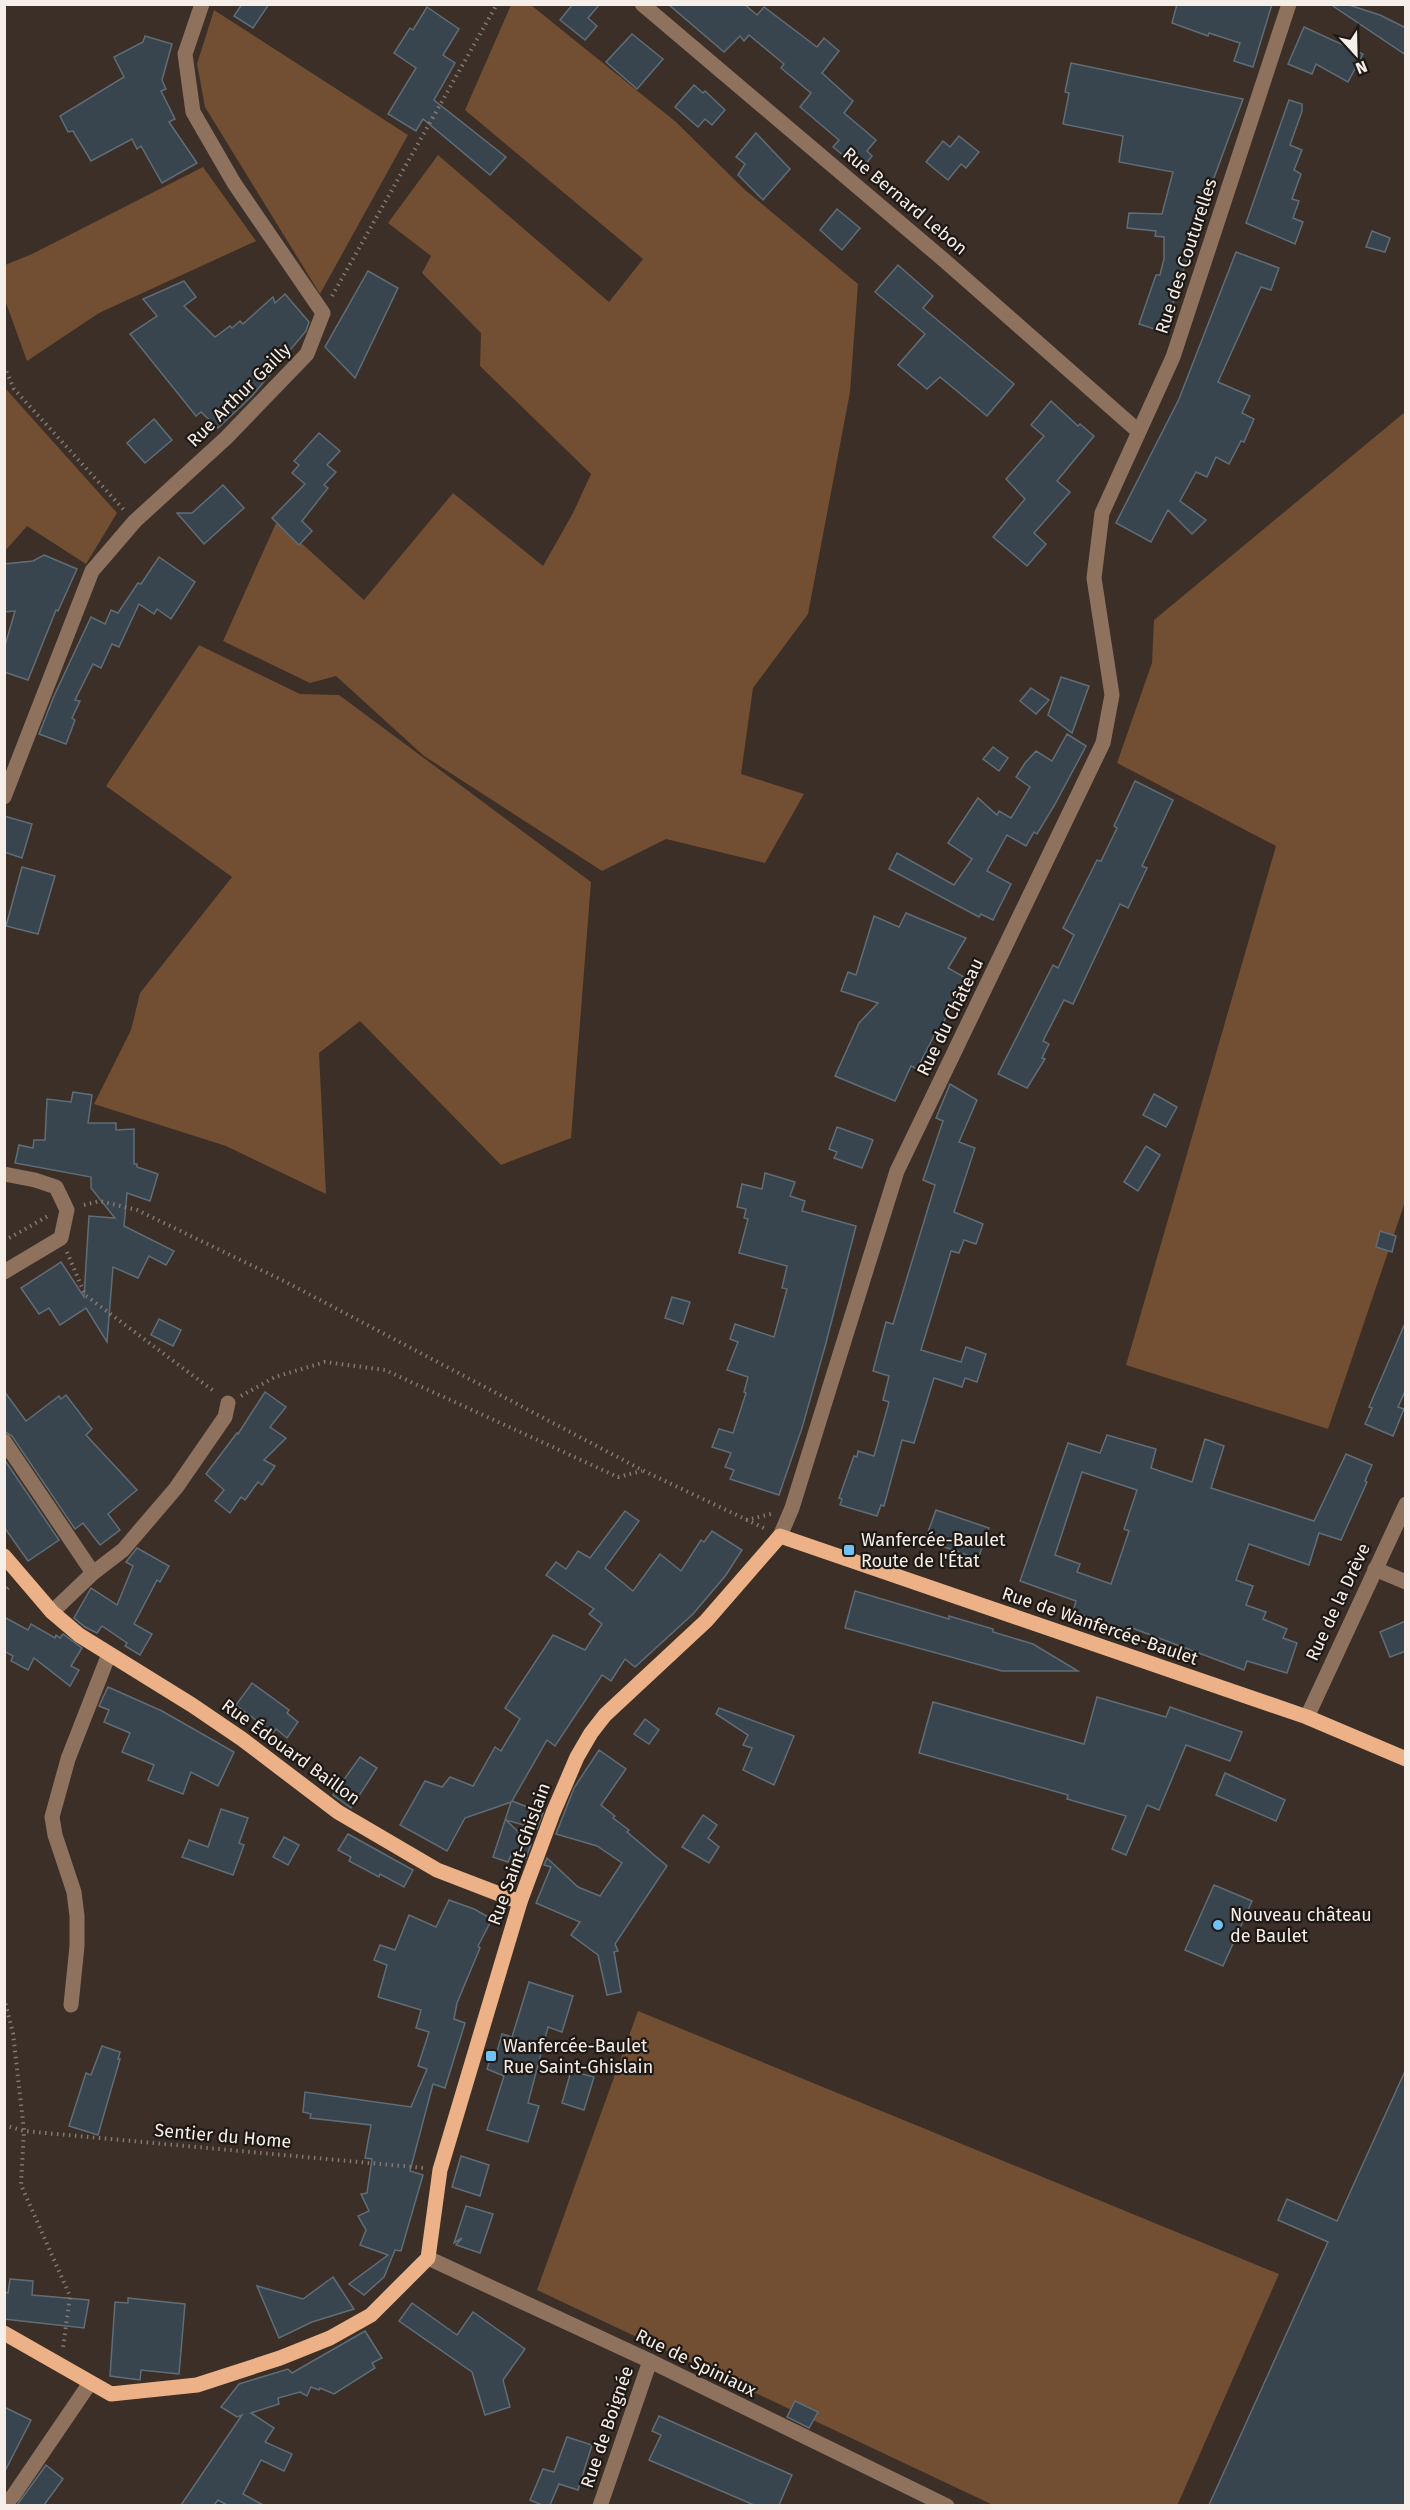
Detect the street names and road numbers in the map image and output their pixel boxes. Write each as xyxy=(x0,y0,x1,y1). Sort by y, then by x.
street label: Rue Bernard Lebon xyxy=(838,142,972,260)
street label: Rue des Couturelles xyxy=(1150,175,1222,337)
street label: Rue Arthur Gailly xyxy=(182,338,296,452)
street label: Rue du Château xyxy=(912,955,988,1079)
street label: Rue de la Drève xyxy=(1301,1540,1375,1664)
street label: Rue de Wanfercée-Baulet xyxy=(999,1582,1201,1670)
street label: Rue Édouard Baillon xyxy=(217,1693,365,1810)
street label: Rue Saint-Ghislain xyxy=(483,1780,555,1928)
street label: Sentier du Home xyxy=(154,2119,292,2153)
street label: Rue de Spiniaux xyxy=(632,2324,760,2402)
street label: Rue de Boignée xyxy=(576,2363,638,2491)

